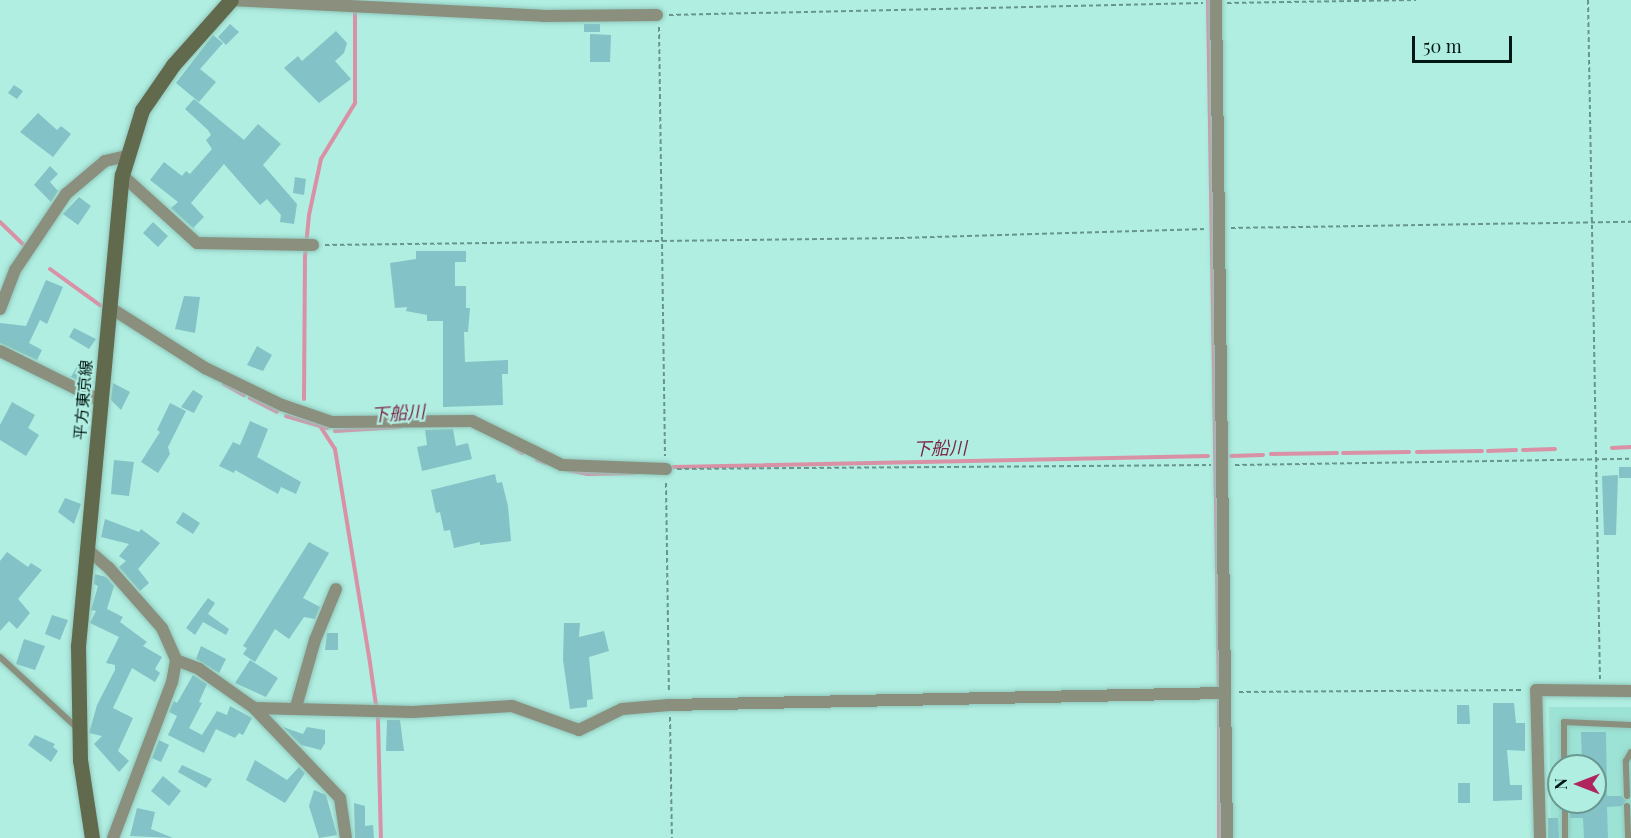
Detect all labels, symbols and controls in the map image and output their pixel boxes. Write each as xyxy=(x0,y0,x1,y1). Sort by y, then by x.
scale bar xyxy=(1415,24,1516,62)
text: 50 m xyxy=(1423,34,1462,58)
street label: 平方東京線 xyxy=(70,359,96,441)
water label: 下船川 xyxy=(370,400,426,426)
water label: 下船川 xyxy=(913,437,967,459)
north arrow xyxy=(1547,754,1607,814)
text: N xyxy=(1550,778,1571,790)

